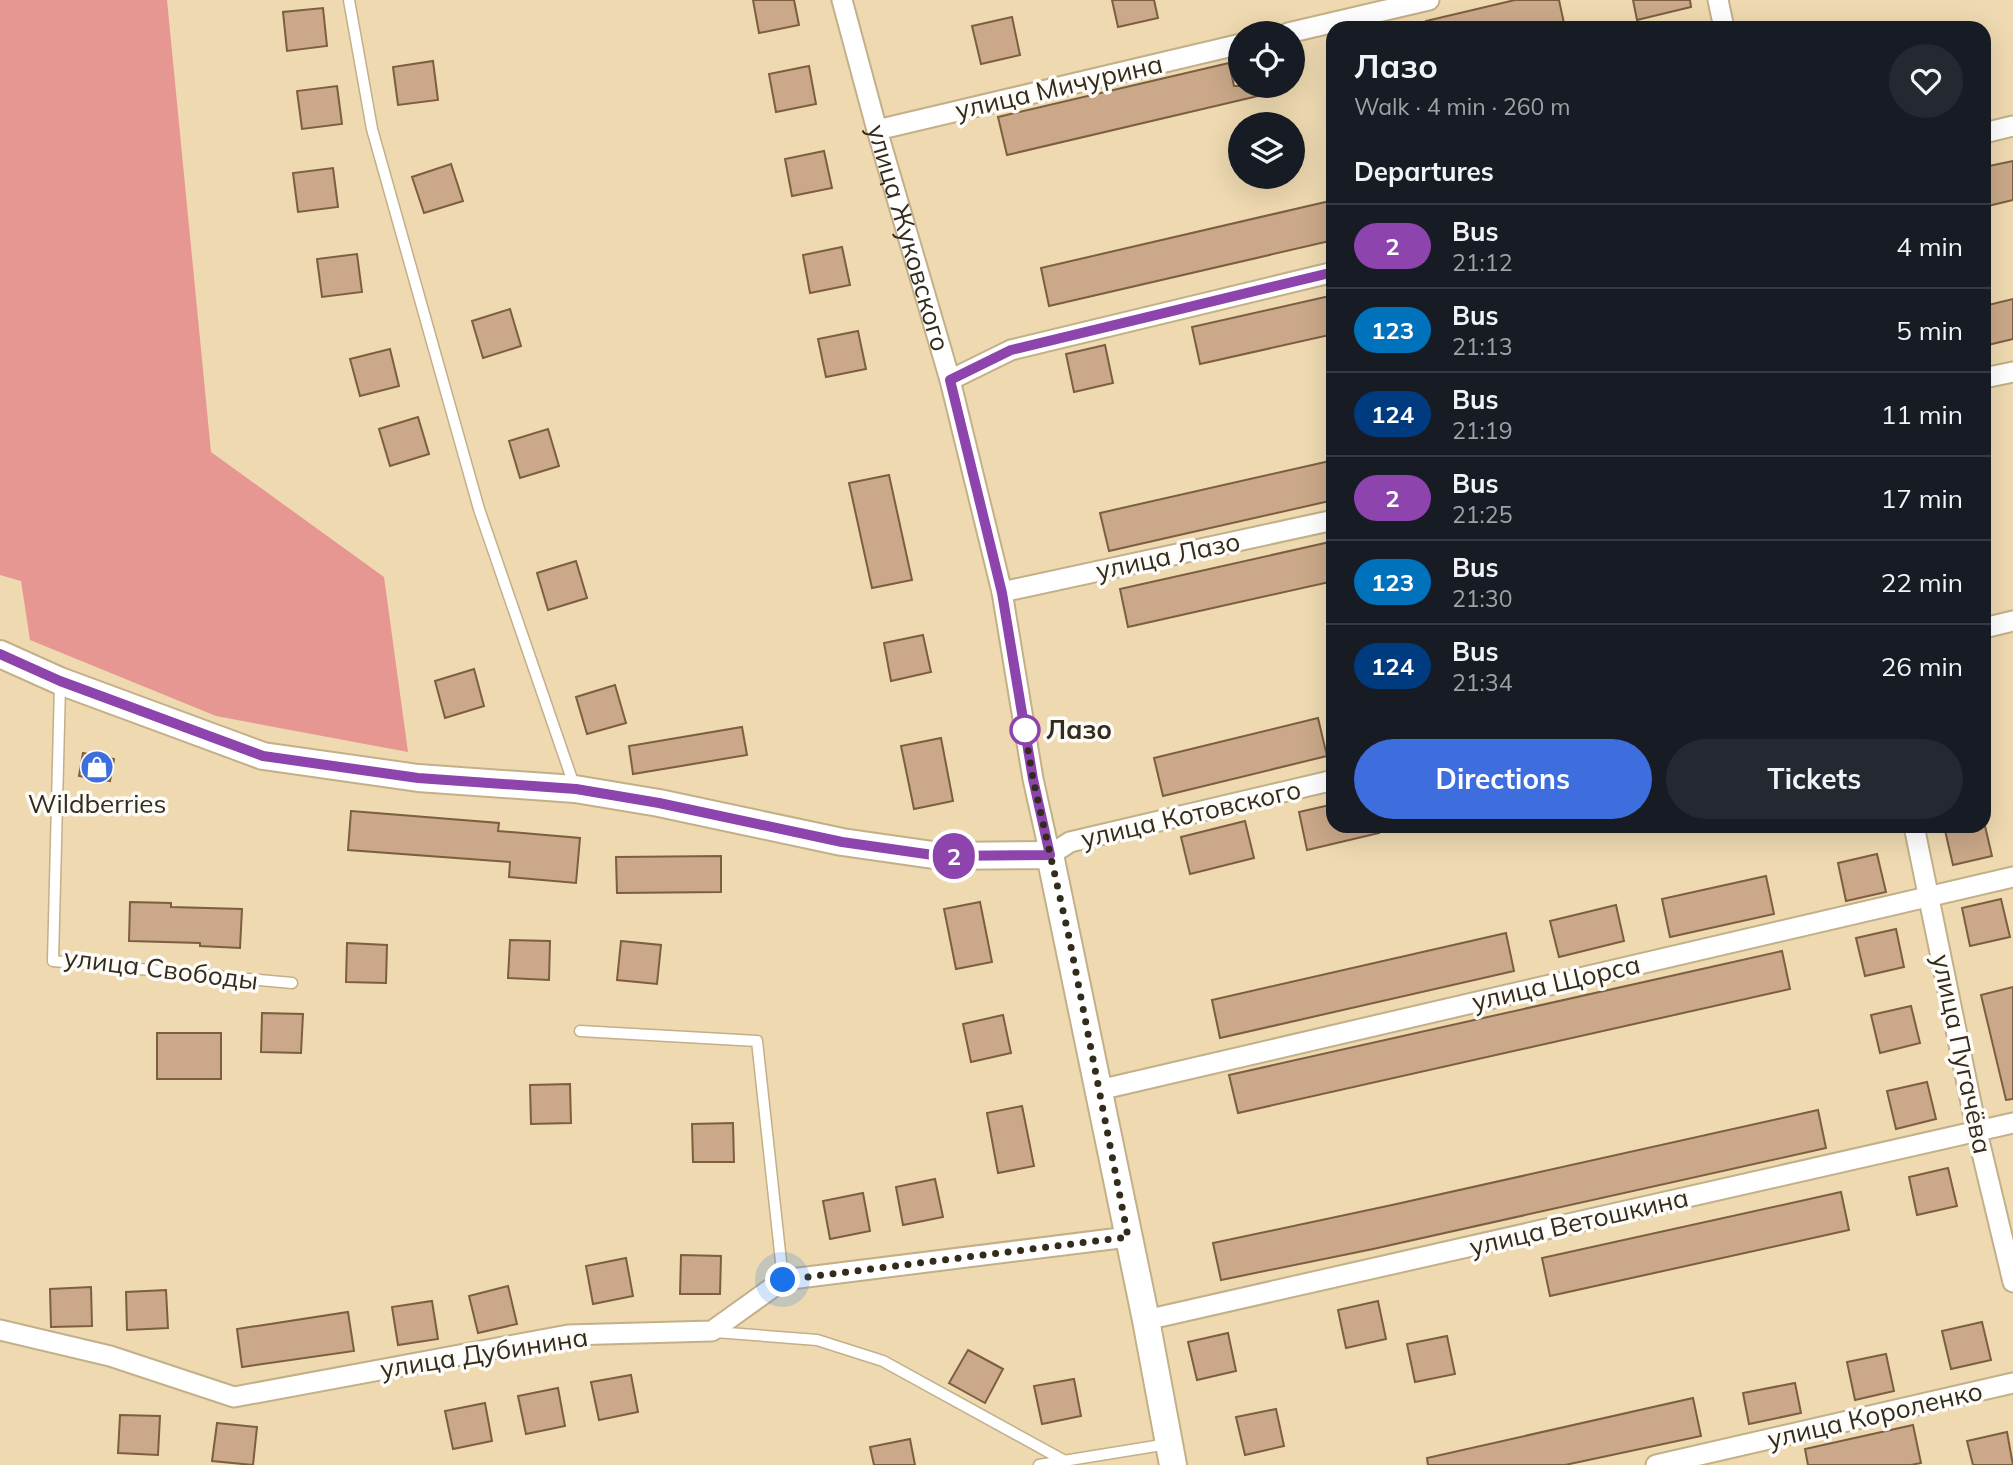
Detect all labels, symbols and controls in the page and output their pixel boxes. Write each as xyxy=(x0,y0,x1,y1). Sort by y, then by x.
map controls xyxy=(1228,21,1305,189)
button: locate xyxy=(1228,21,1305,98)
button: heart xyxy=(1889,44,1963,118)
text: Лазо xyxy=(1354,45,1438,86)
street label: улица Мичурина xyxy=(952,47,1166,126)
text: Walk · 4 min · 260 m xyxy=(1354,92,1571,121)
button: layers xyxy=(1228,112,1305,189)
street label: улица Жуковского xyxy=(860,121,958,355)
text: Departures xyxy=(1354,155,1494,188)
text: Bus xyxy=(1452,215,1498,248)
text: 4 min xyxy=(1896,230,1963,263)
text: 2 xyxy=(1385,231,1400,261)
text: 21:12 xyxy=(1452,248,1512,277)
text: Bus xyxy=(1452,299,1498,332)
text: 5 min xyxy=(1896,314,1963,347)
text: 123 xyxy=(1371,315,1414,345)
text: 21:13 xyxy=(1452,332,1512,361)
text: Bus xyxy=(1452,383,1498,416)
text: 11 min xyxy=(1881,398,1963,431)
text: 124 xyxy=(1371,399,1414,429)
text: 21:19 xyxy=(1452,416,1512,445)
text: Bus xyxy=(1452,467,1498,500)
text: 17 min xyxy=(1881,482,1963,515)
text: 2 xyxy=(1385,483,1400,513)
text: 21:25 xyxy=(1452,500,1512,529)
street label: улица Лазо xyxy=(1093,524,1243,587)
text: Bus xyxy=(1452,551,1498,584)
text: 22 min xyxy=(1881,566,1963,599)
text: 123 xyxy=(1371,567,1414,597)
text: 21:30 xyxy=(1452,584,1512,613)
text: Bus xyxy=(1452,635,1498,668)
text: 26 min xyxy=(1881,650,1963,683)
text: 124 xyxy=(1371,651,1414,681)
text: 21:34 xyxy=(1452,668,1512,697)
place label: Лазо xyxy=(1046,713,1112,746)
marker: Лазо xyxy=(1010,715,1040,745)
button: Directions xyxy=(1354,739,1652,819)
button: Tickets xyxy=(1666,739,1963,819)
shop icon: Wildberries xyxy=(78,748,116,786)
street label: улица Котовского xyxy=(1078,772,1304,855)
place label: Wildberries xyxy=(28,787,166,820)
line badge: 2 xyxy=(931,833,977,879)
text: 2 xyxy=(947,841,961,871)
street label: улица Свободы xyxy=(62,940,260,997)
street label: улица Щорса xyxy=(1469,947,1643,1018)
street label: улица Пугачёва xyxy=(1925,951,2000,1157)
street label: улица Ветошкина xyxy=(1466,1180,1692,1263)
your location xyxy=(765,1262,800,1297)
street label: улица Дубинина xyxy=(378,1320,590,1385)
street label: улица Короленко xyxy=(1764,1374,1986,1455)

